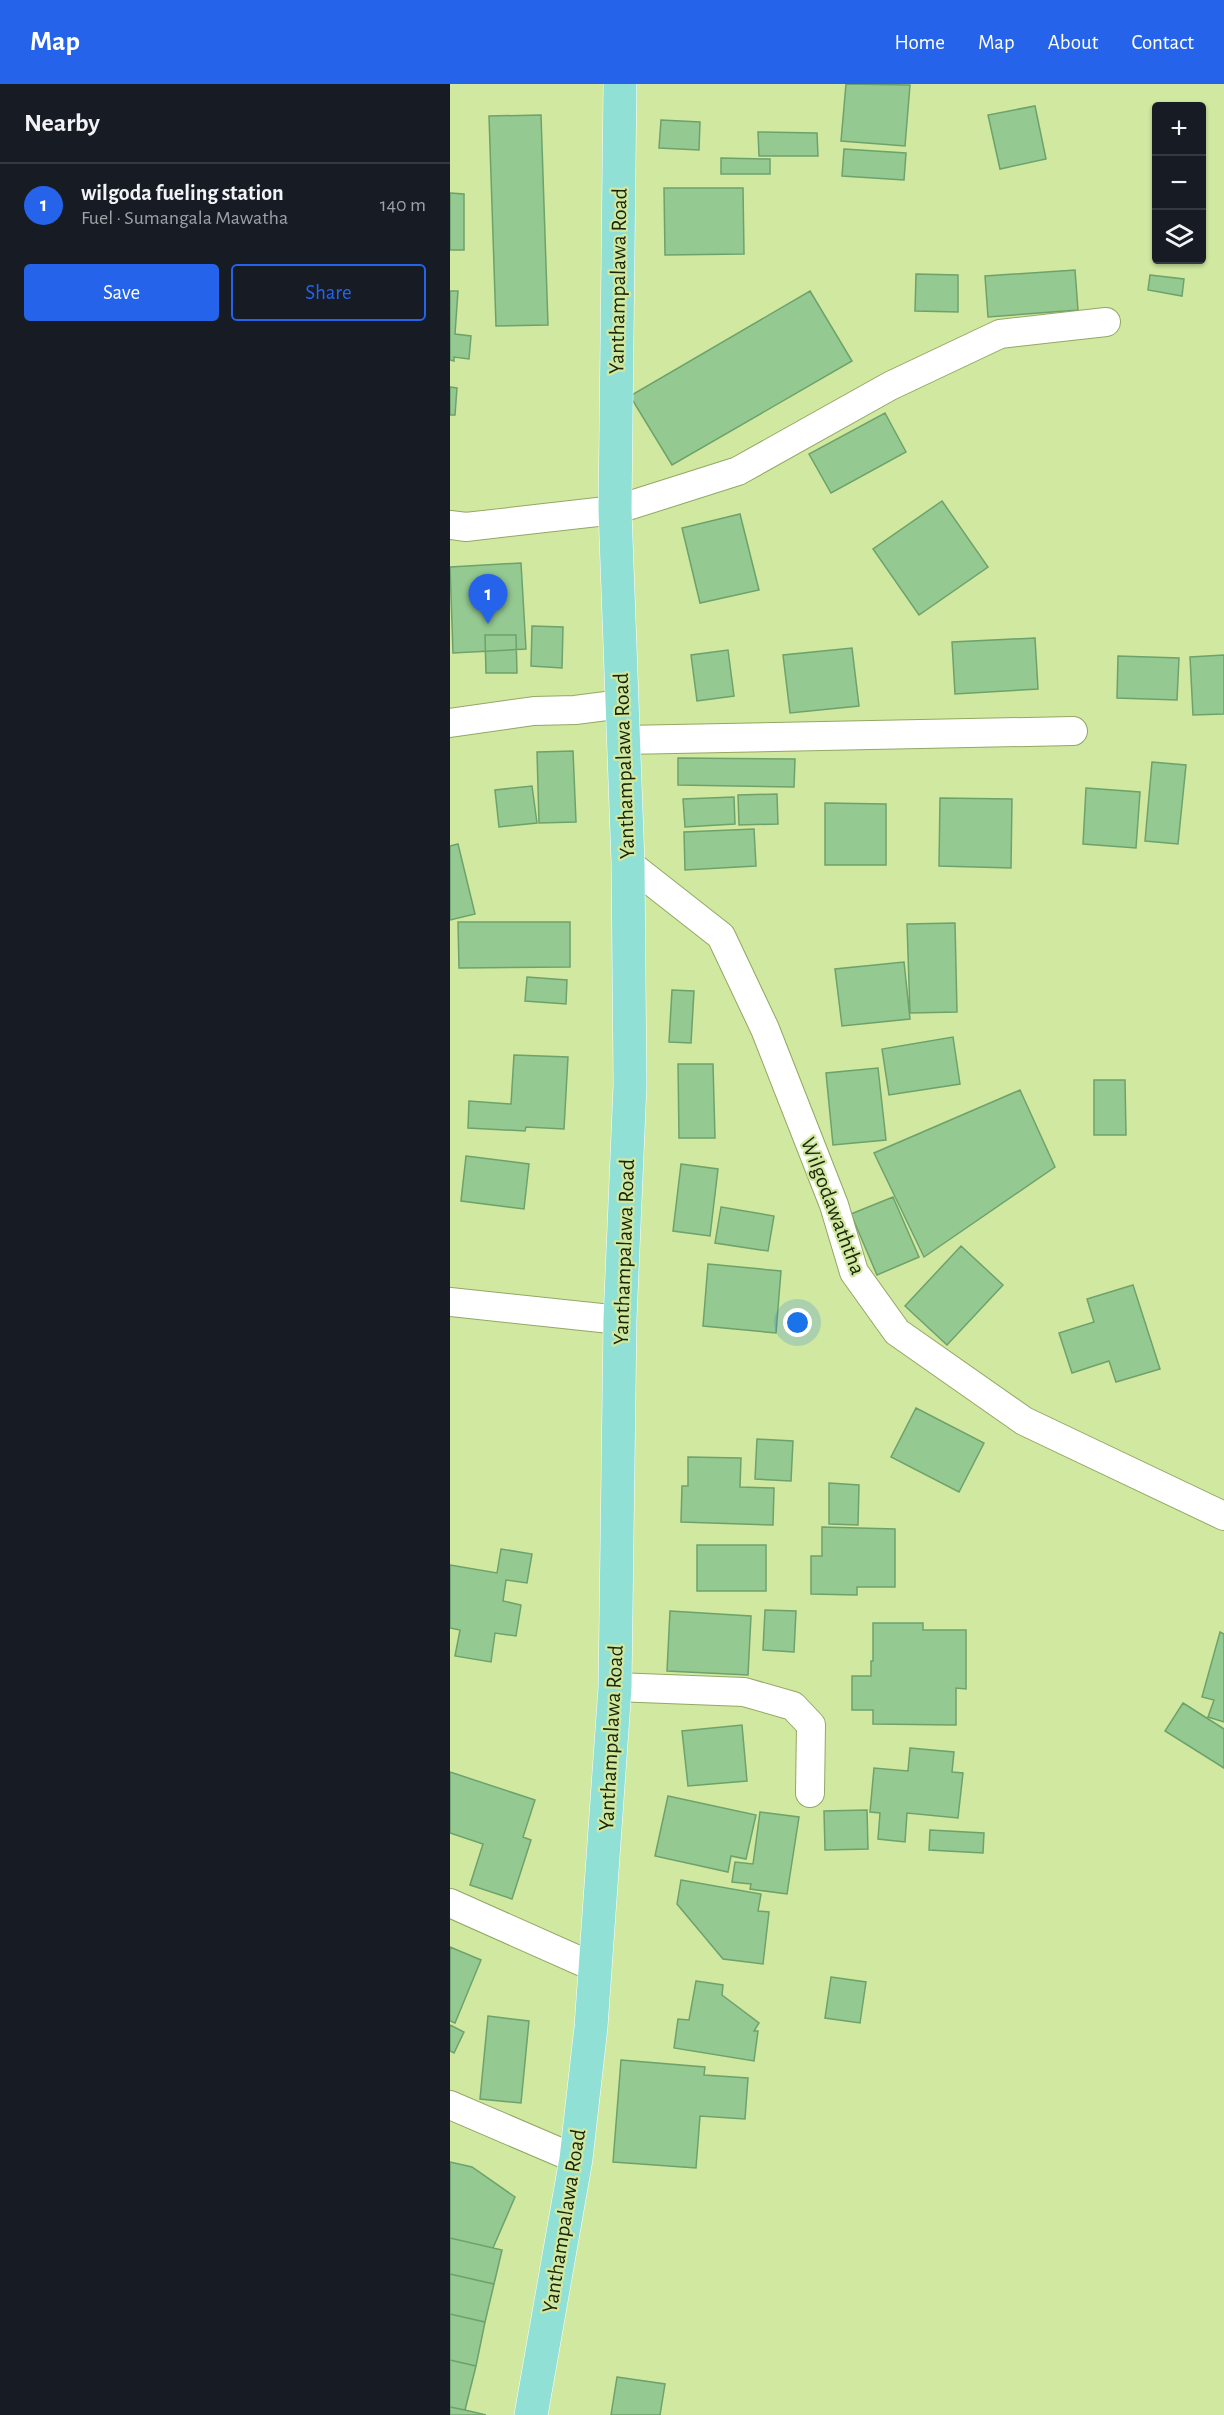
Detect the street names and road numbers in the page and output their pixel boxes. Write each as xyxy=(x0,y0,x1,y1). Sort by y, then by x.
street label: Yanthampalawa Road xyxy=(605,188,631,374)
street label: Yanthampalawa Road xyxy=(610,673,638,859)
street label: Wilgodawaththa xyxy=(797,1134,869,1278)
street label: Yanthampalawa Road xyxy=(610,1159,638,1345)
street label: Yanthampalawa Road xyxy=(595,1644,627,1832)
street label: Yanthampalawa Road xyxy=(539,2127,589,2315)

